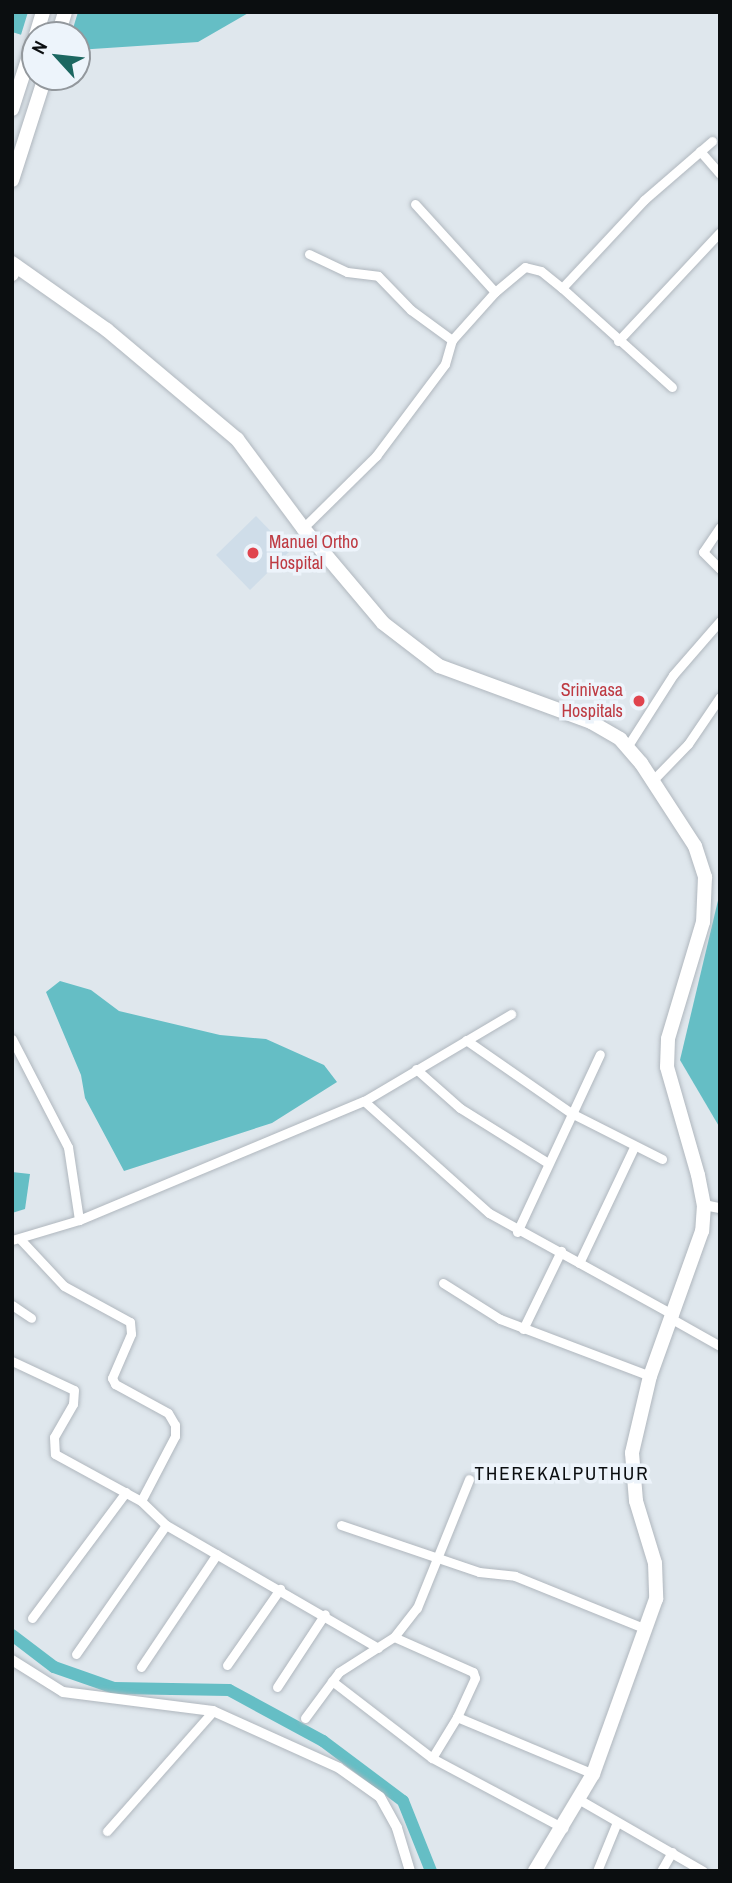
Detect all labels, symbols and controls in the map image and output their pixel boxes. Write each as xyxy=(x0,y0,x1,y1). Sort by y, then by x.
north arrow xyxy=(21,21,91,91)
text: N xyxy=(25,36,53,58)
place label: Manuel Ortho Hospital xyxy=(269,532,358,574)
marker: Manuel Ortho Hospital xyxy=(243,543,263,563)
place label: Srinivasa Hospitals xyxy=(561,680,623,722)
marker: Srinivasa Hospitals xyxy=(629,691,649,711)
district label: THEREKALPUTHUR xyxy=(476,1463,648,1485)

